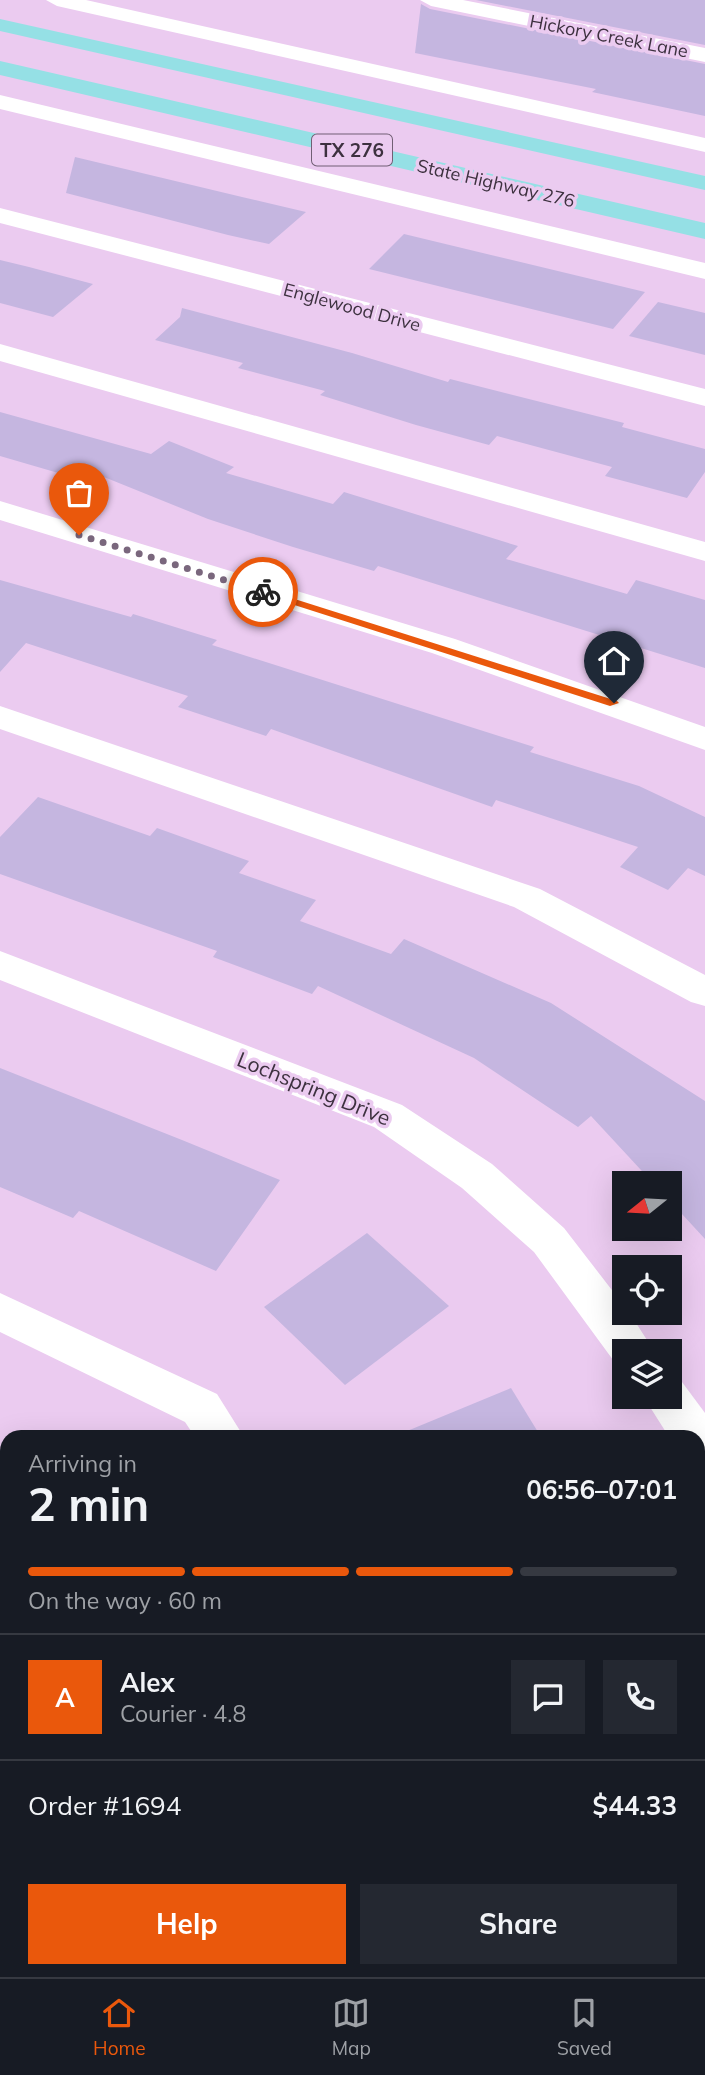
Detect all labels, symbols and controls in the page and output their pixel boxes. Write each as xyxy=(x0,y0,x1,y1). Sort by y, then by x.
street label: Hickory Creek Lane xyxy=(528,9,690,63)
road number: TX 276 xyxy=(312,134,392,166)
street label: State Highway 276 xyxy=(415,154,577,212)
street label: Englewood Drive xyxy=(281,278,423,336)
pin xyxy=(49,463,109,535)
icon: bag xyxy=(60,474,98,512)
courier xyxy=(228,557,298,627)
icon: bike xyxy=(244,573,282,611)
pin xyxy=(584,631,644,703)
icon: home xyxy=(595,642,633,680)
street label: Lochspring Drive xyxy=(234,1045,394,1131)
north arrow xyxy=(612,1171,682,1241)
map controls xyxy=(612,1171,682,1409)
button: locate xyxy=(612,1255,682,1325)
button: layers xyxy=(612,1339,682,1409)
text: Arriving in xyxy=(28,1449,137,1478)
text: 06:56–07:01 xyxy=(526,1473,677,1506)
text: 2 min xyxy=(28,1475,149,1533)
text: On the way · 60 m xyxy=(28,1586,222,1615)
button: chat xyxy=(511,1660,585,1734)
button: phone xyxy=(603,1660,677,1734)
text: Alex xyxy=(120,1666,175,1699)
text: A xyxy=(55,1681,75,1714)
text: Courier · 4.8 xyxy=(120,1699,246,1728)
text: Order #1694 xyxy=(28,1789,181,1822)
text: $44.33 xyxy=(593,1789,677,1822)
button: Help xyxy=(28,1884,346,1964)
button: Share xyxy=(360,1884,677,1964)
tab: Home xyxy=(93,1994,146,2060)
tab: Map xyxy=(332,1994,371,2060)
tab: Saved xyxy=(557,1994,612,2060)

